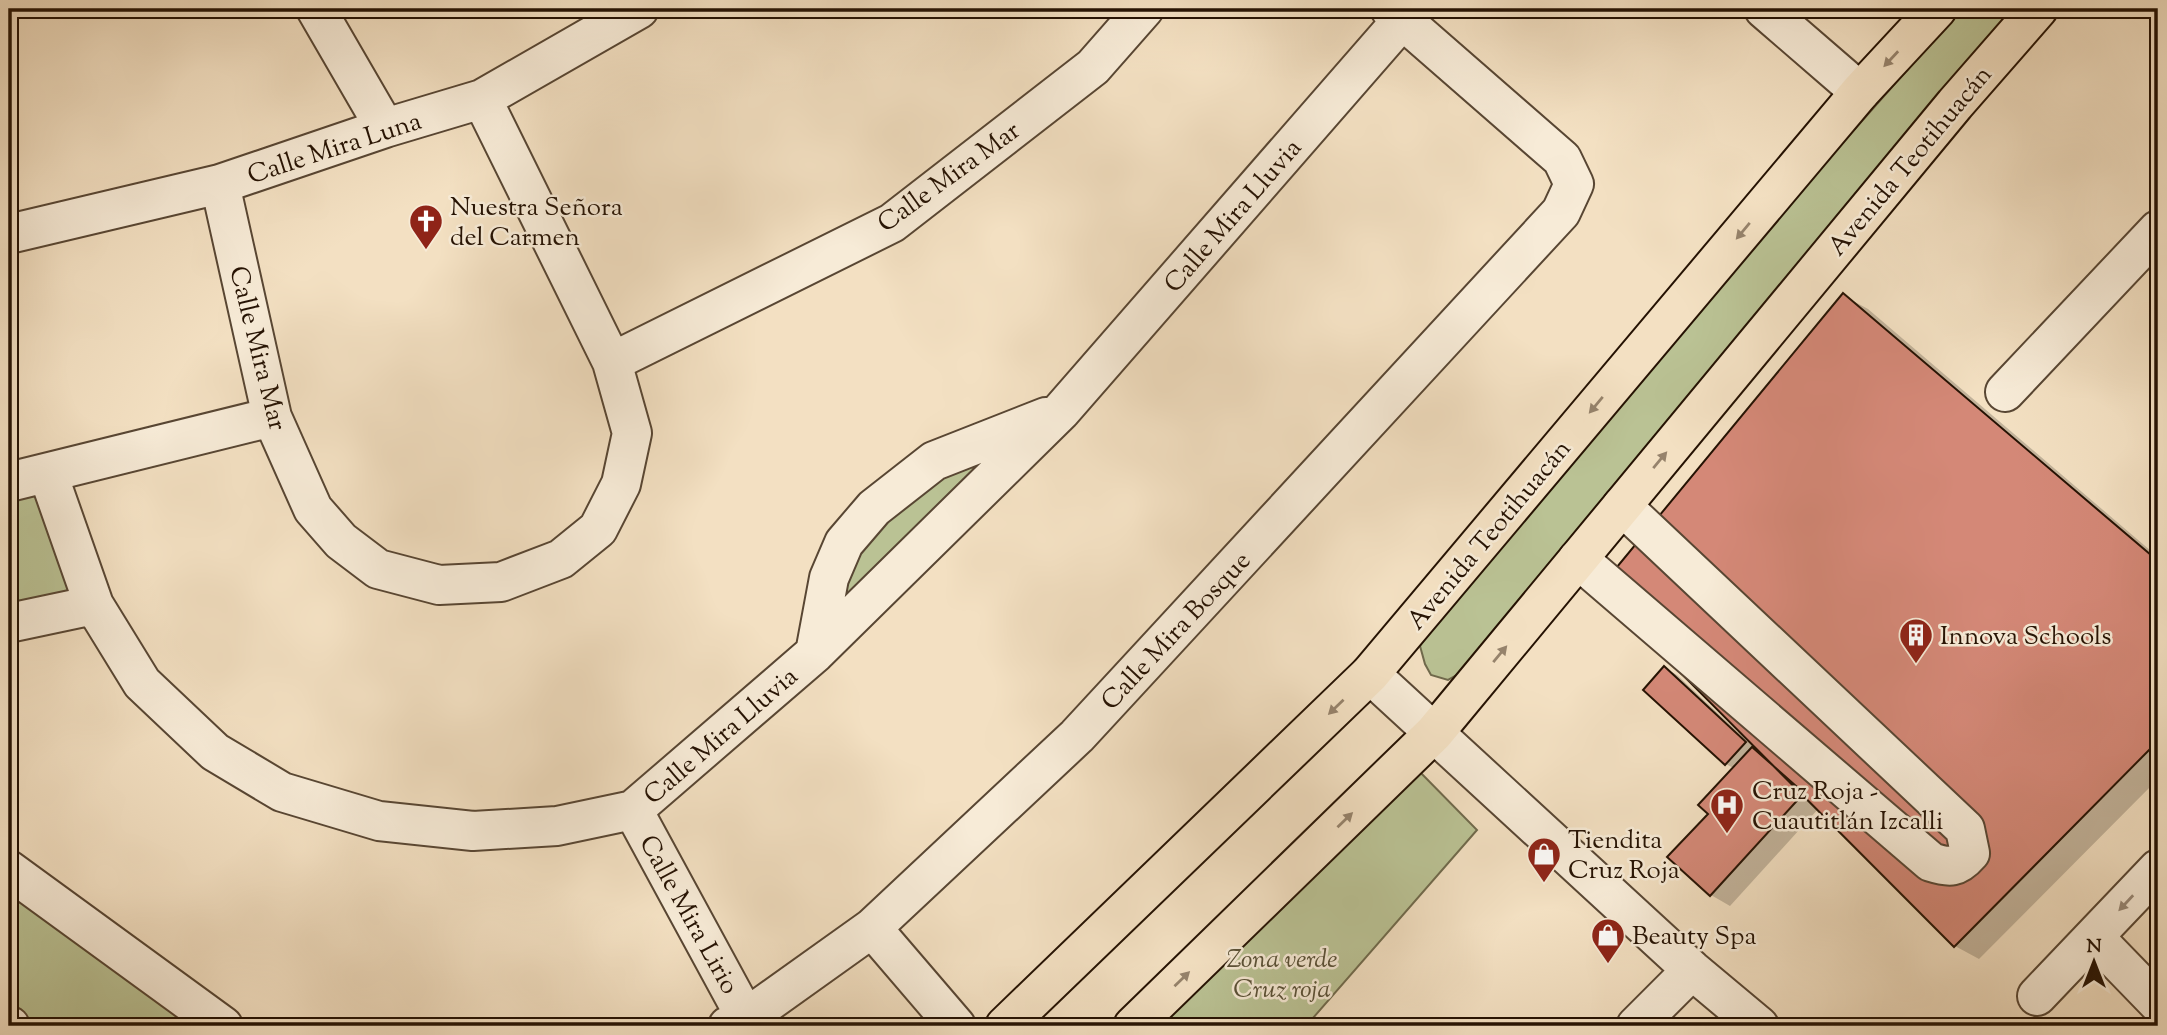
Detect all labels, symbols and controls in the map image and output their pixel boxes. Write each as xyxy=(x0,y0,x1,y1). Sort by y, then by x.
one-way arrow xyxy=(1883,50,1899,67)
street label: Avenida Teotihuacán xyxy=(1820,58,2002,265)
street label: Calle Mira Luna xyxy=(243,104,427,195)
street label: Calle Mira Mar xyxy=(871,113,1029,242)
street label: Calle Mira Lluvia xyxy=(1156,131,1311,302)
place label: Nuestra Señora del Carmen xyxy=(450,190,623,257)
church icon: Nuestra Señora del Carmen xyxy=(407,202,445,251)
one-way arrow xyxy=(1735,222,1750,240)
street label: Calle Mira Mar xyxy=(218,263,295,435)
one-way arrow xyxy=(1589,397,1604,414)
street label: Avenida Teotihuacán xyxy=(1399,432,1581,639)
one-way arrow xyxy=(1652,451,1667,468)
street label: Calle Mira Bosque xyxy=(1093,544,1260,719)
building icon: Innova Schools xyxy=(1897,616,1935,665)
place label: Innova Schools xyxy=(1940,619,2112,656)
one-way arrow xyxy=(1492,645,1507,663)
street label: Calle Mira Lluvia xyxy=(636,659,807,814)
one-way arrow xyxy=(1328,699,1345,715)
place label: Cruz Roja - Cuautitlán Izcalli xyxy=(1752,774,1943,841)
hospital icon: Cruz Roja - Cuautitlán Izcalli xyxy=(1708,786,1746,835)
one-way arrow xyxy=(1336,811,1353,828)
place label: Tiendita Cruz Roja xyxy=(1568,823,1680,890)
street label: Calle Mira Lirio xyxy=(629,829,747,1002)
shop icon: Tiendita Cruz Roja xyxy=(1525,835,1563,884)
one-way arrow xyxy=(2118,894,2134,912)
shop icon: Beauty Spa xyxy=(1589,916,1627,965)
place label: Beauty Spa xyxy=(1632,919,1756,956)
north arrow xyxy=(2058,926,2128,996)
text: N xyxy=(2086,934,2102,961)
park label: Zona verde Cruz roja xyxy=(1226,942,1338,1009)
one-way arrow xyxy=(1173,970,1190,987)

